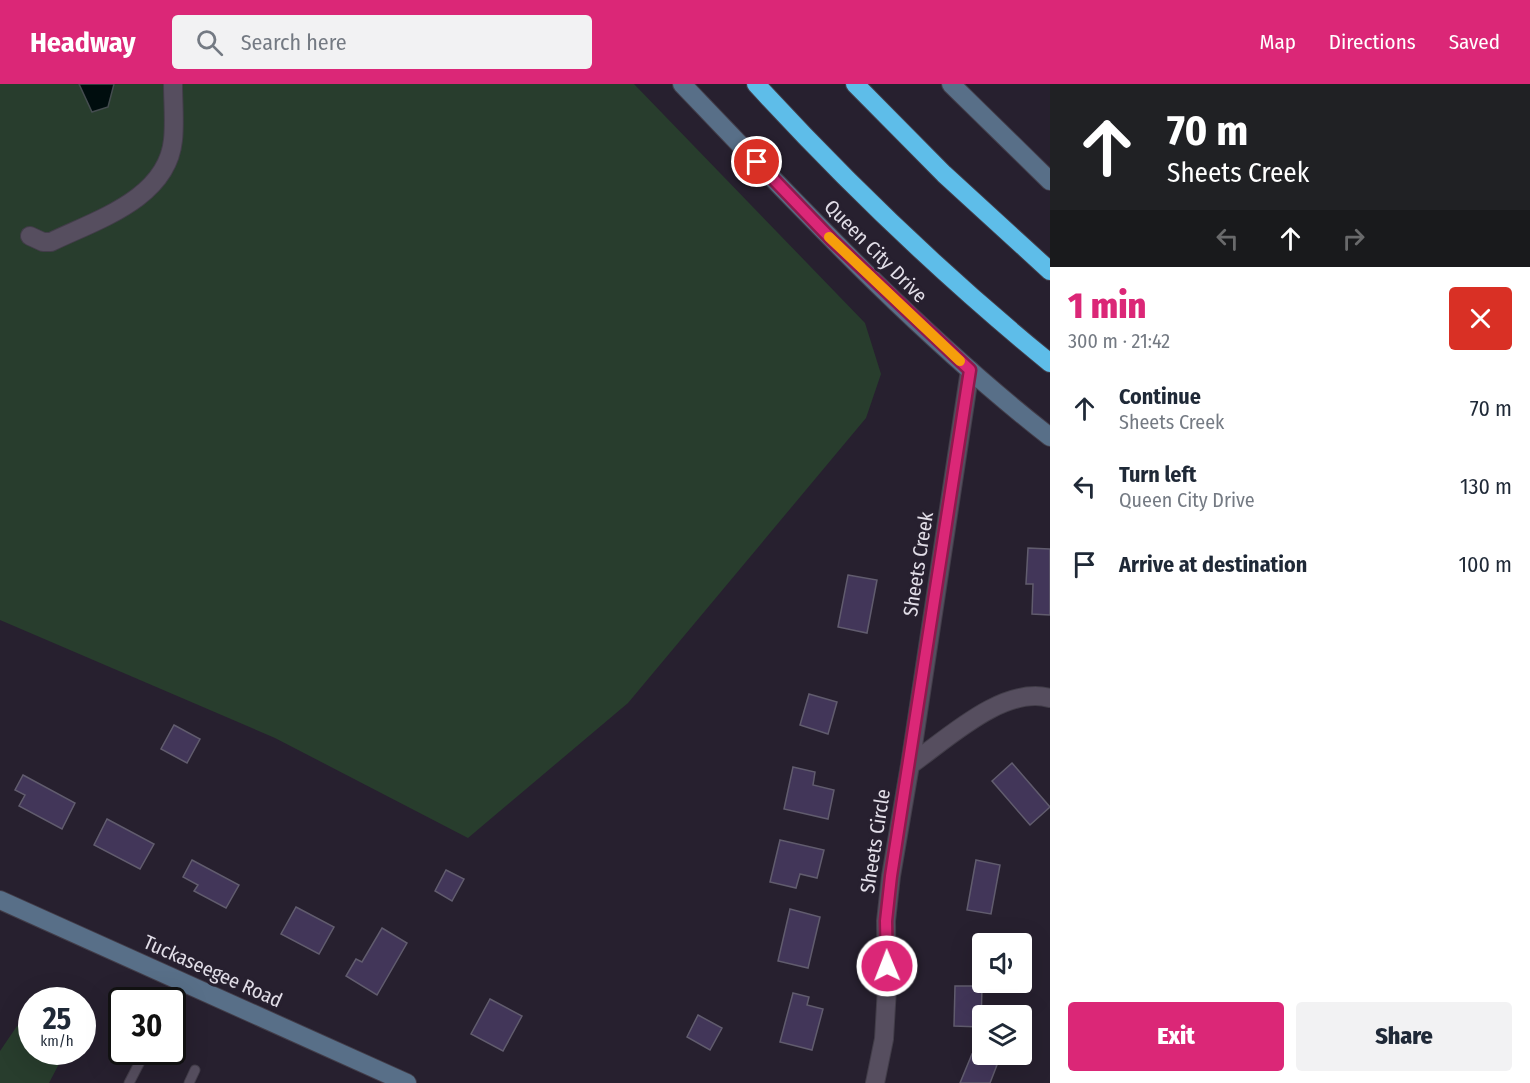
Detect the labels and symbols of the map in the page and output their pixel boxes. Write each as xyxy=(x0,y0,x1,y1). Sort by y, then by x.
pin xyxy=(731,136,782,187)
street label: Queen City Drive xyxy=(820,195,932,307)
street label: Sheets Creek xyxy=(898,509,938,618)
street label: Sheets Circle xyxy=(855,787,895,895)
street label: Tuckaseegee Road xyxy=(140,930,286,1012)
position arrow xyxy=(855,934,919,998)
speed limit sign: 30 xyxy=(108,987,186,1065)

